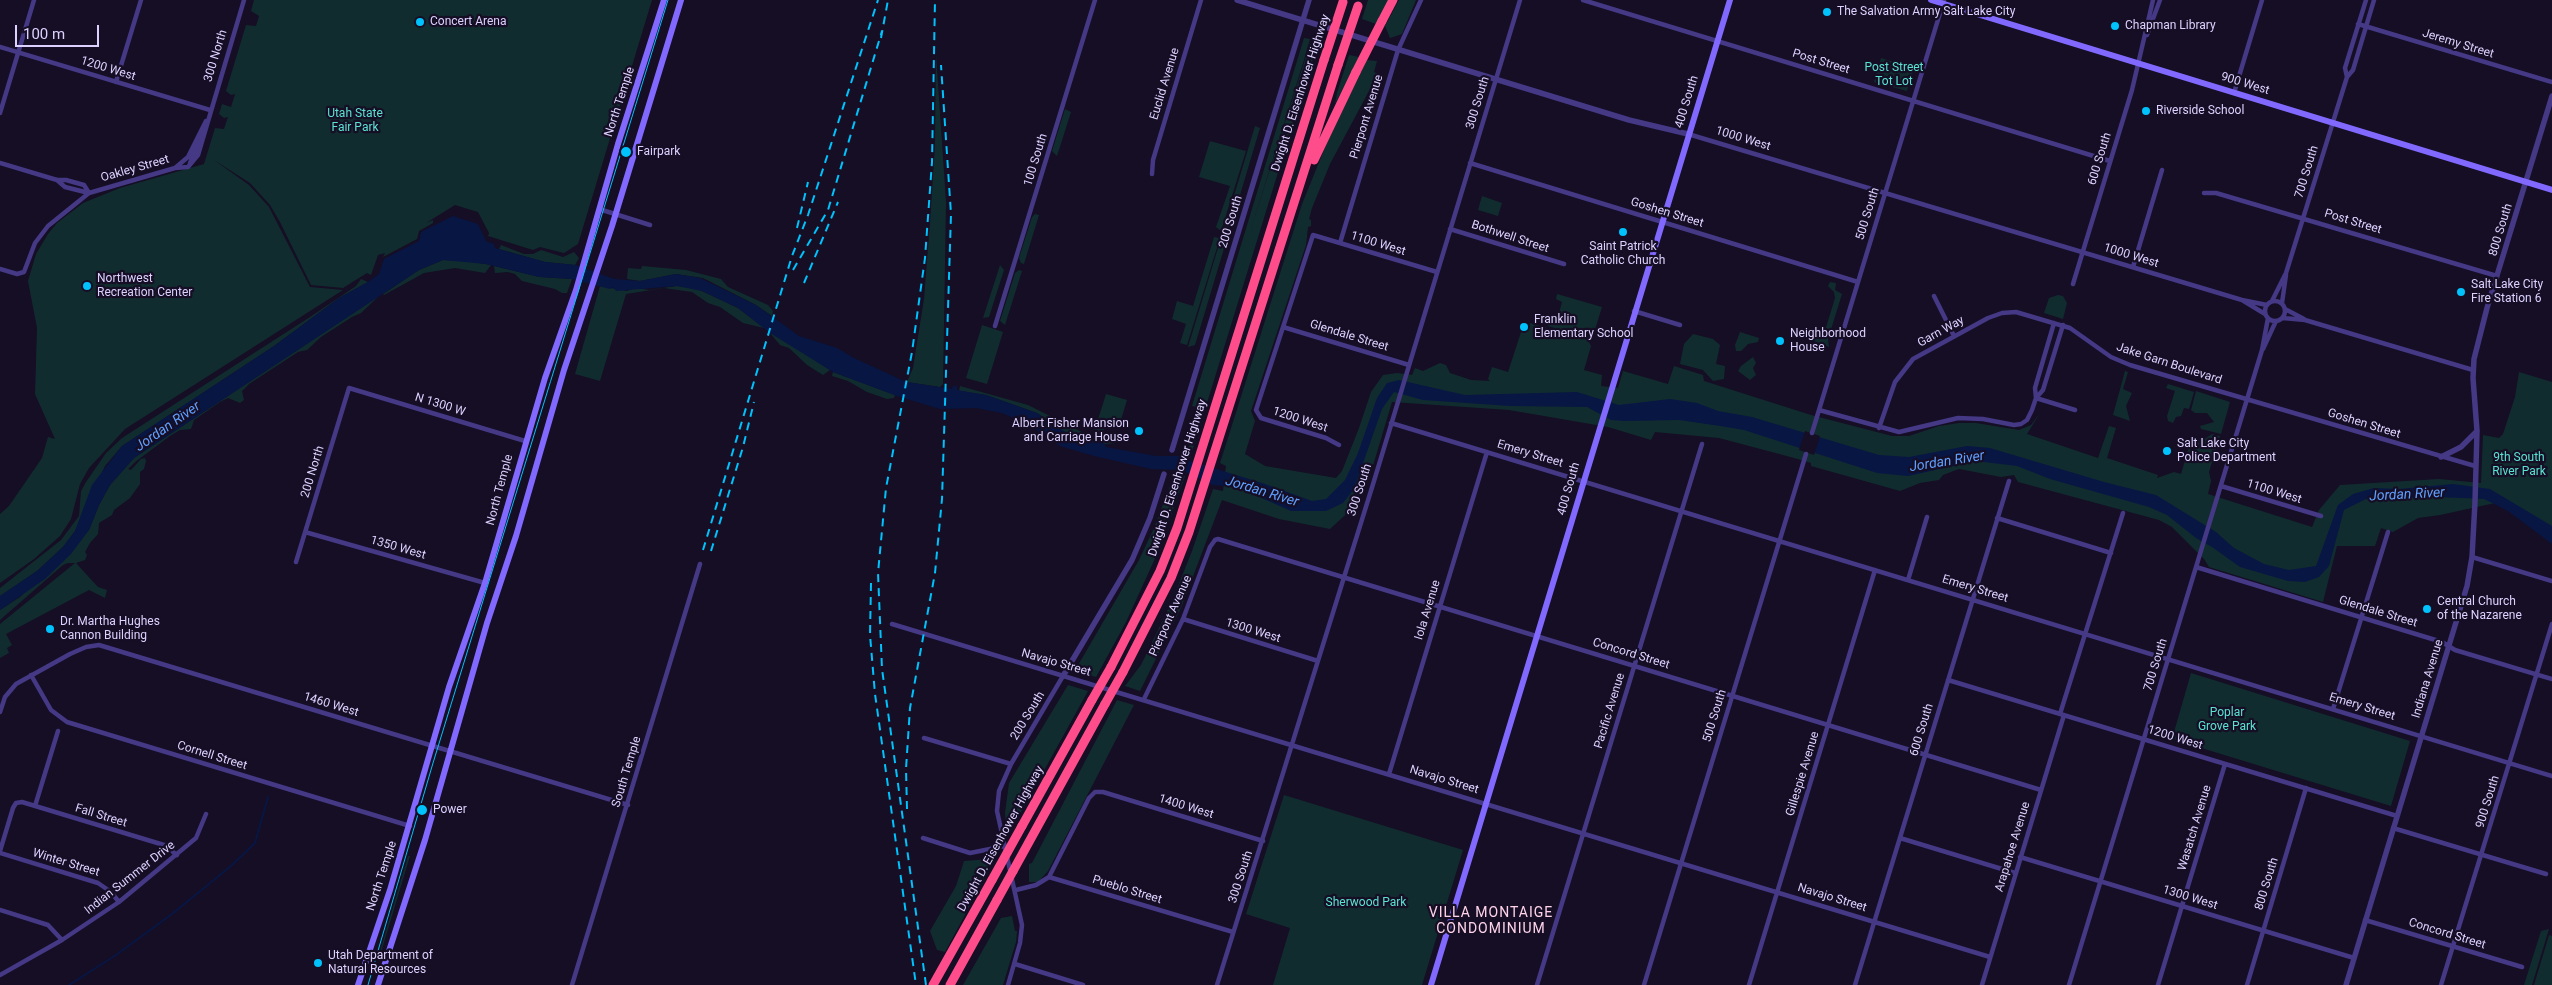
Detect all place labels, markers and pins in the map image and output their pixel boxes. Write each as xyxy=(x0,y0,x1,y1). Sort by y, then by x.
place label: The Salvation Army Salt Lake City xyxy=(1837,5,2015,19)
marker: The Salvation Army Salt Lake City xyxy=(1821,6,1833,18)
place label: Concert Arena xyxy=(430,15,506,29)
marker: Concert Arena xyxy=(414,16,426,28)
place label: Chapman Library xyxy=(2125,19,2216,33)
marker: Chapman Library xyxy=(2109,20,2121,32)
place label: Riverside School xyxy=(2156,104,2244,118)
marker: Riverside School xyxy=(2140,105,2152,117)
marker: Fairpark xyxy=(619,145,633,159)
place label: Fairpark xyxy=(637,145,680,159)
marker: Saint Patrick Catholic Church xyxy=(1617,226,1629,238)
place label: Saint Patrick Catholic Church xyxy=(1581,240,1665,268)
place label: Northwest Recreation Center xyxy=(97,272,192,300)
place label: Salt Lake City Fire Station 6 xyxy=(2471,278,2543,306)
marker: Northwest Recreation Center xyxy=(81,280,93,292)
marker: Salt Lake City Fire Station 6 xyxy=(2455,286,2467,298)
place label: Franklin Elementary School xyxy=(1534,313,1634,341)
marker: Franklin Elementary School xyxy=(1518,321,1530,333)
place label: Neighborhood House xyxy=(1790,327,1866,355)
marker: Neighborhood House xyxy=(1774,335,1786,347)
place label: Albert Fisher Mansion and Carriage House xyxy=(1012,417,1129,445)
marker: Albert Fisher Mansion and Carriage House xyxy=(1133,425,1145,437)
place label: Salt Lake City Police Department xyxy=(2177,437,2276,465)
marker: Salt Lake City Police Department xyxy=(2161,445,2173,457)
place label: Central Church of the Nazarene xyxy=(2437,595,2522,623)
marker: Central Church of the Nazarene xyxy=(2421,603,2433,615)
place label: Dr. Martha Hughes Cannon Building xyxy=(60,615,160,643)
marker: Dr. Martha Hughes Cannon Building xyxy=(44,623,56,635)
marker: Power xyxy=(415,803,429,817)
place label: Power xyxy=(433,803,467,817)
place label: Utah Department of Natural Resources xyxy=(328,949,433,977)
marker: Utah Department of Natural Resources xyxy=(312,957,324,969)

